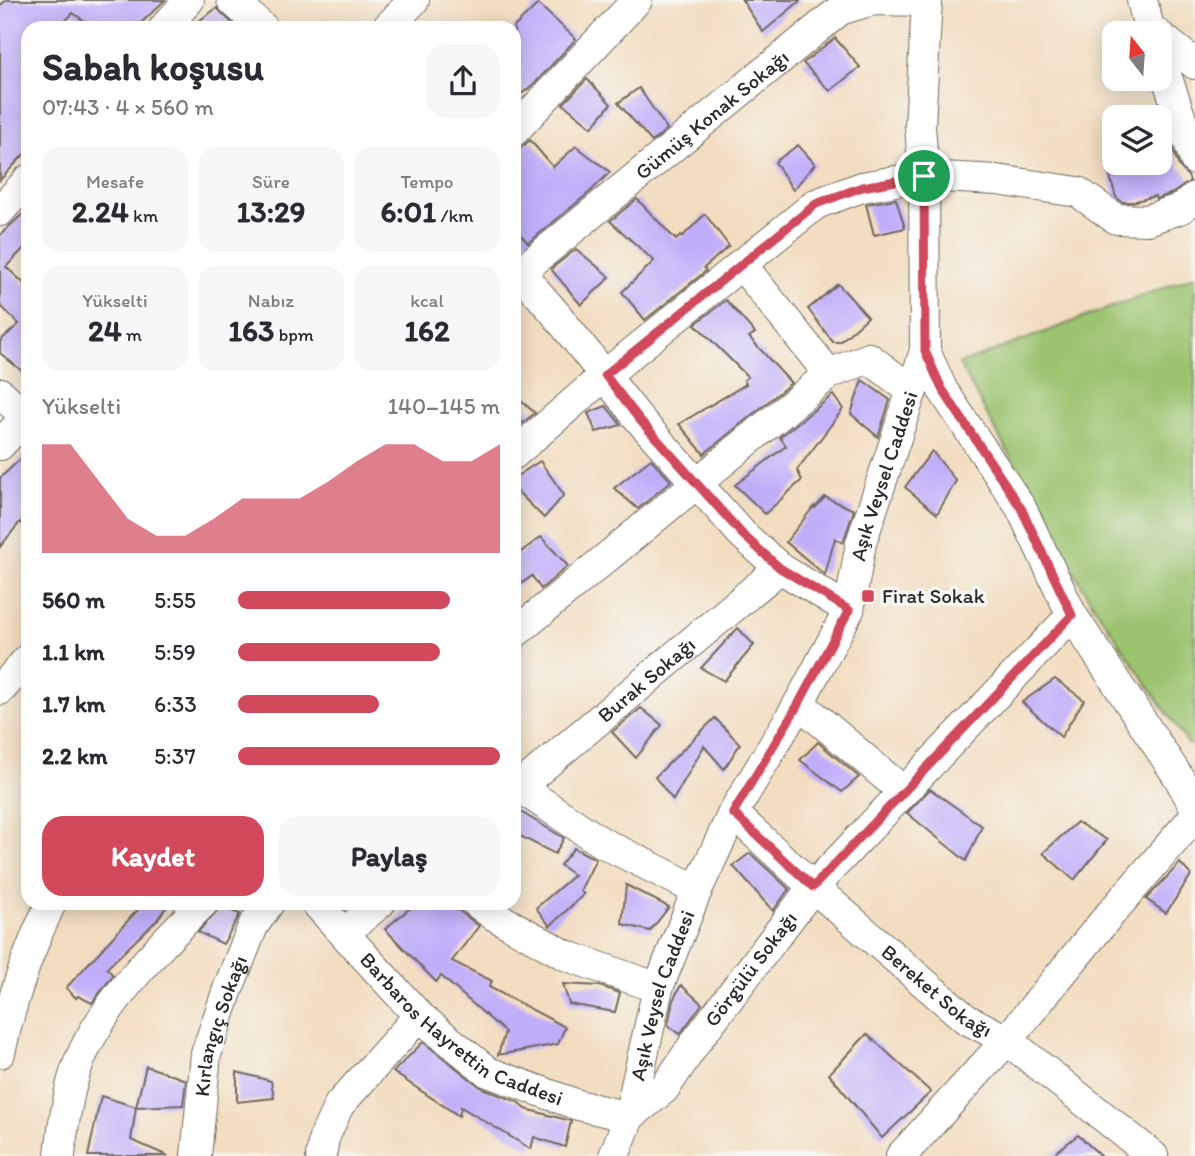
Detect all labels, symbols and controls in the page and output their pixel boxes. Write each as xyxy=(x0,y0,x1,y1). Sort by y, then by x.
north arrow xyxy=(1102,21,1172,91)
map controls xyxy=(1102,21,1172,175)
text: Sabah koşusu xyxy=(42,44,264,90)
button: share xyxy=(426,44,500,118)
street label: Gümüş Konak Sokağı xyxy=(630,44,794,185)
text: 07:43 · 4 × 560 m xyxy=(42,93,214,121)
button: layers xyxy=(1102,105,1172,175)
pin xyxy=(894,146,954,206)
icon: arrive xyxy=(905,157,943,195)
text: Mesafe xyxy=(86,170,144,193)
text: Süre xyxy=(252,170,290,193)
text: Tempo xyxy=(401,170,453,193)
text: 2.24 xyxy=(72,193,129,230)
text: 13:29 xyxy=(236,193,306,230)
text: 6:01 xyxy=(380,193,436,230)
text: km xyxy=(129,204,158,227)
text: /km xyxy=(436,204,474,227)
text: Yükselti xyxy=(82,289,148,312)
text: Nabız xyxy=(248,289,294,312)
text: kcal xyxy=(410,289,444,312)
text: 24 xyxy=(88,312,122,349)
text: 163 xyxy=(228,312,274,349)
text: 162 xyxy=(404,312,450,349)
text: m xyxy=(122,323,142,346)
text: bpm xyxy=(274,323,314,346)
street label: Aşık Veysel Caddesi xyxy=(845,388,923,563)
text: Yükselti xyxy=(42,392,121,420)
text: 140–145 m xyxy=(387,392,500,420)
place label: Firat Sokak xyxy=(882,583,985,608)
text: 560 m xyxy=(42,586,105,614)
text: 5:55 xyxy=(154,586,196,614)
marker: Firat Sokak xyxy=(860,588,876,604)
street label: Burak Sokağı xyxy=(592,631,700,728)
text: 1.1 km xyxy=(42,638,105,666)
text: 5:59 xyxy=(154,638,196,666)
text: 1.7 km xyxy=(42,690,105,718)
text: 6:33 xyxy=(154,690,197,718)
text: 2.2 km xyxy=(42,742,107,770)
text: 5:37 xyxy=(154,742,196,770)
button: Kaydet xyxy=(42,816,264,896)
button: Paylaş xyxy=(278,816,500,896)
street label: Aşık Veysel Caddesi xyxy=(625,906,700,1083)
street label: Görgülü Sokağı xyxy=(699,906,802,1031)
street label: Bereket Sokağı xyxy=(877,939,997,1042)
street label: Barbaros Hayrettin Caddesi xyxy=(355,947,567,1110)
street label: Kırlangıç Sokağı xyxy=(189,952,252,1098)

